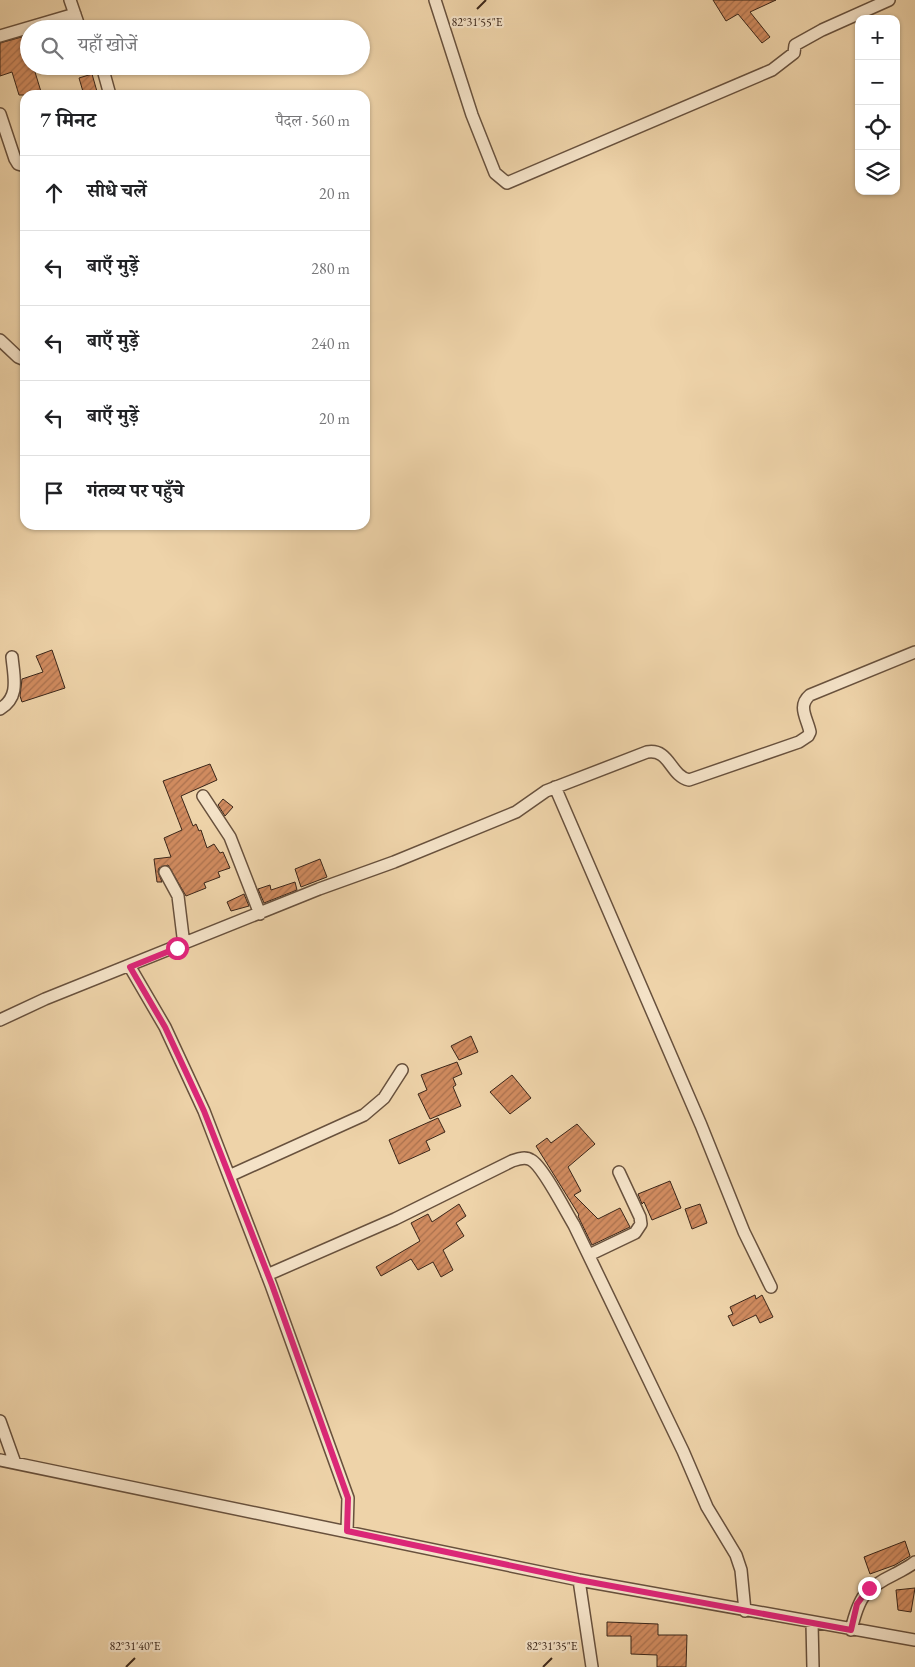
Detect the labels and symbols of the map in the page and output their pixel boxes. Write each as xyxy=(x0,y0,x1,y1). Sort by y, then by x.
text: 82°31'55"E xyxy=(451,14,503,30)
route start xyxy=(166,937,189,960)
route end xyxy=(858,1577,881,1600)
text: 82°31'40"E xyxy=(109,1638,161,1654)
text: 82°31'35"E xyxy=(526,1638,578,1654)

